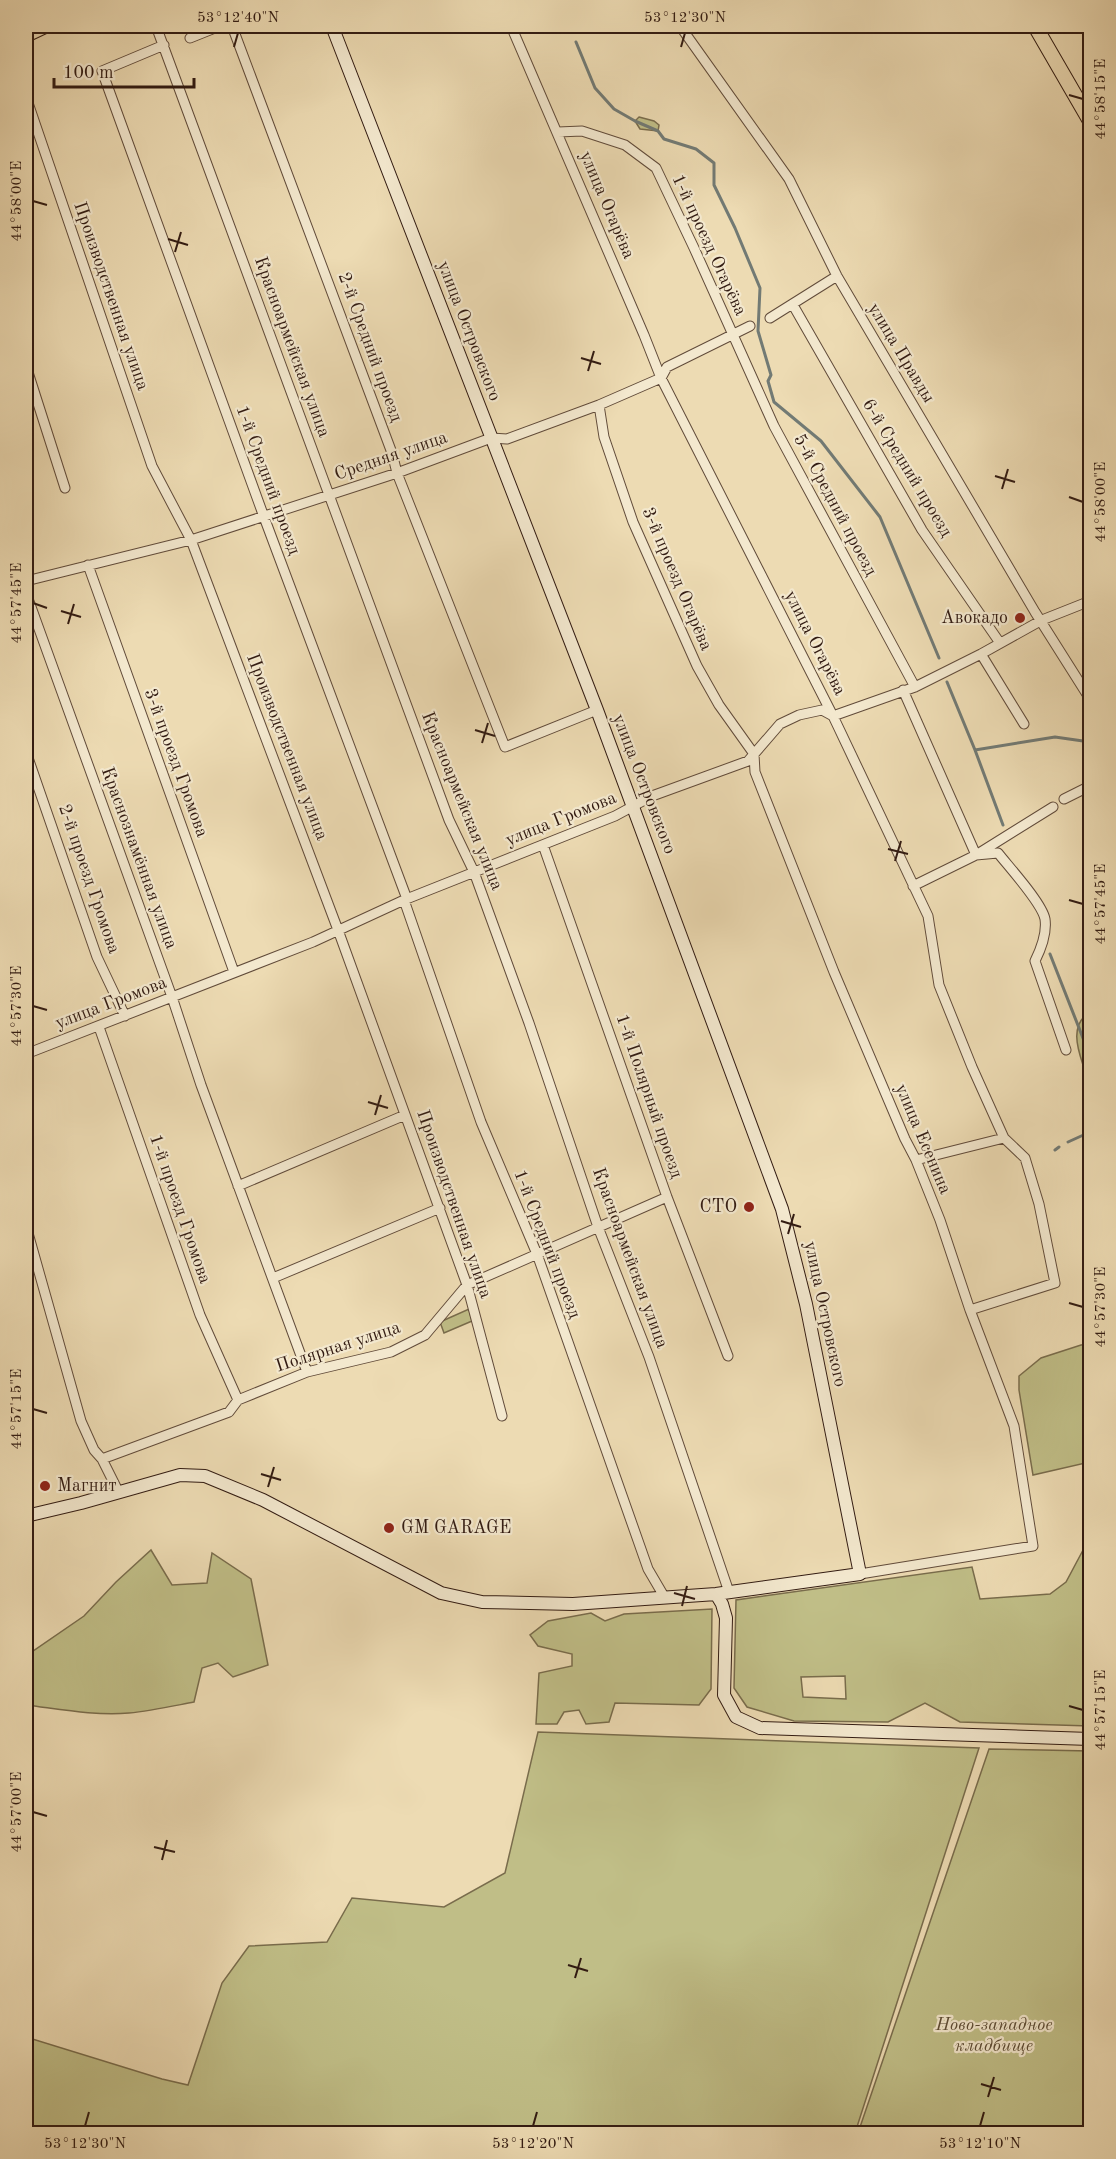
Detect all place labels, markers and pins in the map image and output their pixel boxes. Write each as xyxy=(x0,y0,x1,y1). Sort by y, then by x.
place label: Авокадо xyxy=(941,609,1008,627)
marker: Авокадо xyxy=(1013,611,1027,625)
place label: СТО xyxy=(699,1198,737,1216)
marker: СТО xyxy=(742,1200,756,1214)
place label: Магнит xyxy=(57,1477,117,1495)
marker: Магнит xyxy=(38,1479,52,1493)
place label: GM GARAGE xyxy=(401,1519,511,1537)
marker: GM GARAGE xyxy=(382,1521,396,1535)

